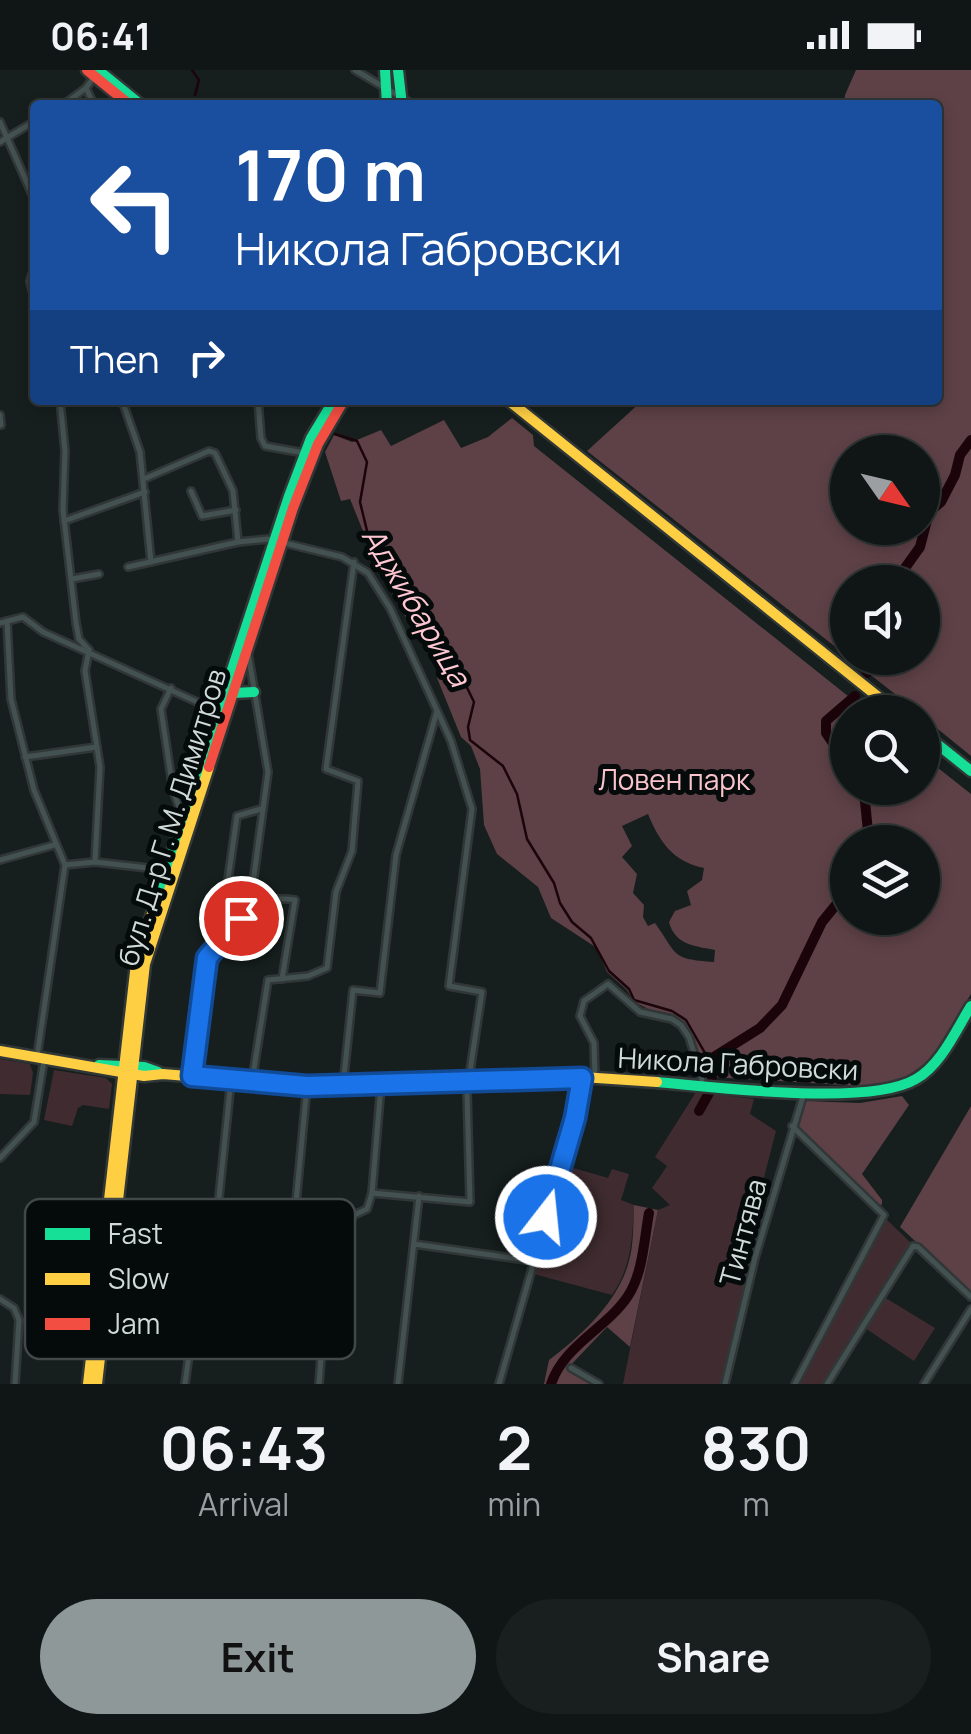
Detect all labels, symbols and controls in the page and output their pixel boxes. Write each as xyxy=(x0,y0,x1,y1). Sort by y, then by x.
text: 06:41 xyxy=(50,9,151,61)
text: 170 m xyxy=(235,126,426,222)
icon: left xyxy=(70,140,200,270)
text: Никола Габровски xyxy=(235,217,622,279)
icon: right xyxy=(179,330,234,385)
text: Then xyxy=(70,332,159,384)
north arrow xyxy=(830,435,940,545)
map controls xyxy=(830,435,940,935)
water label: Аджибарица xyxy=(353,519,481,694)
button: sound xyxy=(830,565,940,675)
street label: бул. Д-р Г. М. Димитров xyxy=(108,664,234,970)
button: search xyxy=(830,695,940,805)
park label: Ловен парк xyxy=(598,760,751,798)
button: layers xyxy=(830,825,940,935)
pin xyxy=(199,876,284,961)
icon: arrive xyxy=(214,891,269,946)
street label: Никола Габровски xyxy=(617,1038,859,1088)
position arrow xyxy=(494,1165,598,1269)
street label: Тинтява xyxy=(710,1175,774,1289)
legend xyxy=(25,1199,355,1359)
text: Fast xyxy=(108,1214,163,1252)
text: Slow xyxy=(108,1259,169,1297)
text: Jam xyxy=(108,1304,160,1342)
text: 06:43 xyxy=(159,1406,328,1488)
text: 2 xyxy=(496,1406,532,1488)
text: 830 xyxy=(700,1406,812,1488)
text: Arrival xyxy=(198,1482,289,1526)
text: min xyxy=(487,1482,541,1526)
text: m xyxy=(742,1482,770,1526)
button: Exit xyxy=(40,1599,476,1714)
button: Share xyxy=(496,1599,931,1714)

